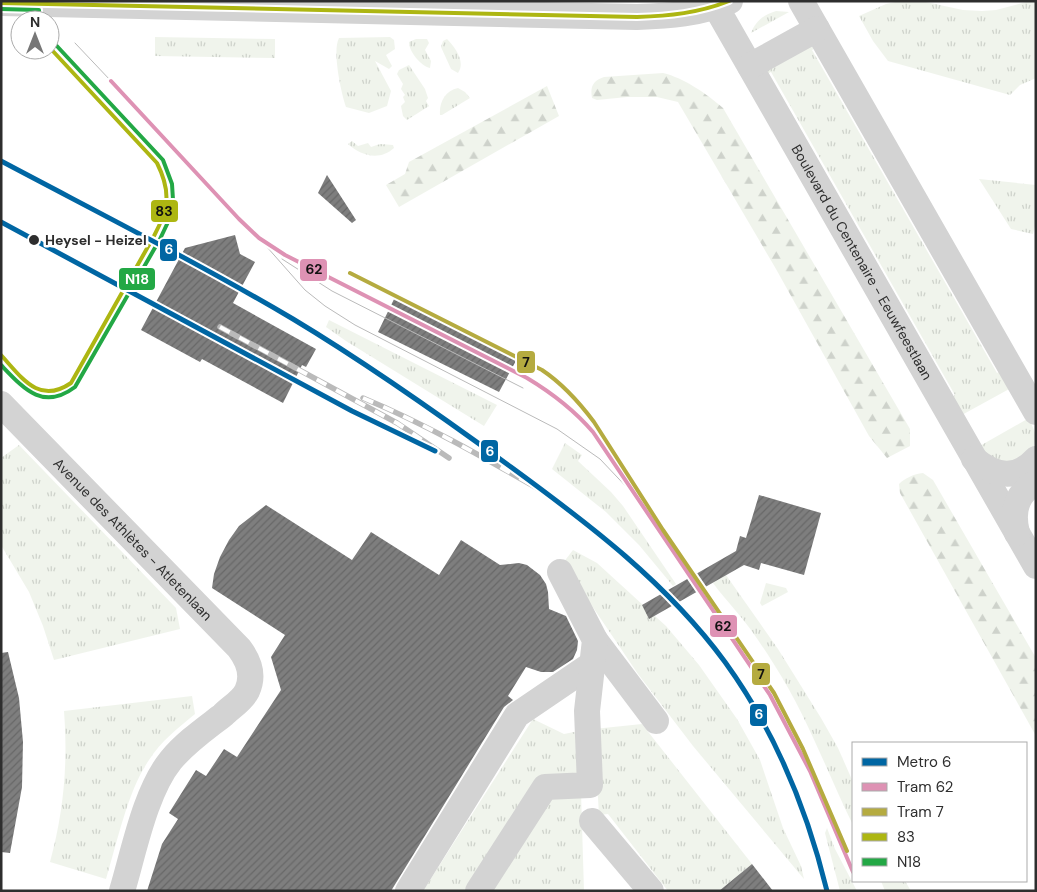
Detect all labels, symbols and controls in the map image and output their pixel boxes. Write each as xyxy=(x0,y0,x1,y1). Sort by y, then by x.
north arrow xyxy=(10,10,60,60)
text: N xyxy=(30,13,40,31)
street label: Boulevard du Centenaire - Eeuwfeestlaan xyxy=(788,141,936,383)
line badge: 83 xyxy=(150,199,179,223)
text: 83 xyxy=(155,202,173,220)
place label: Heysel - Heizel xyxy=(45,231,147,249)
marker: Heysel - Heizel xyxy=(27,233,41,247)
line badge: 6 xyxy=(159,238,178,262)
text: 6 xyxy=(165,240,174,258)
line badge: 62 xyxy=(299,258,328,282)
text: 62 xyxy=(306,260,322,278)
line badge: N18 xyxy=(118,267,156,291)
text: N18 xyxy=(125,270,149,288)
line badge: 7 xyxy=(516,350,536,374)
text: 7 xyxy=(522,353,530,371)
line badge: 6 xyxy=(480,439,499,463)
text: 6 xyxy=(486,442,495,460)
street label: Avenue des Athlètes - Atletenlaan xyxy=(50,454,216,624)
line badge: 62 xyxy=(709,614,738,638)
text: 62 xyxy=(715,617,731,635)
line badge: 7 xyxy=(751,662,771,686)
text: 7 xyxy=(757,665,765,683)
line badge: 6 xyxy=(749,703,768,727)
text: 6 xyxy=(755,705,764,723)
legend xyxy=(852,742,1027,882)
text: Metro 6 xyxy=(897,752,951,772)
text: Tram 62 xyxy=(897,777,953,797)
text: Tram 7 xyxy=(897,802,944,822)
text: 83 xyxy=(897,827,915,847)
text: N18 xyxy=(897,852,921,872)

